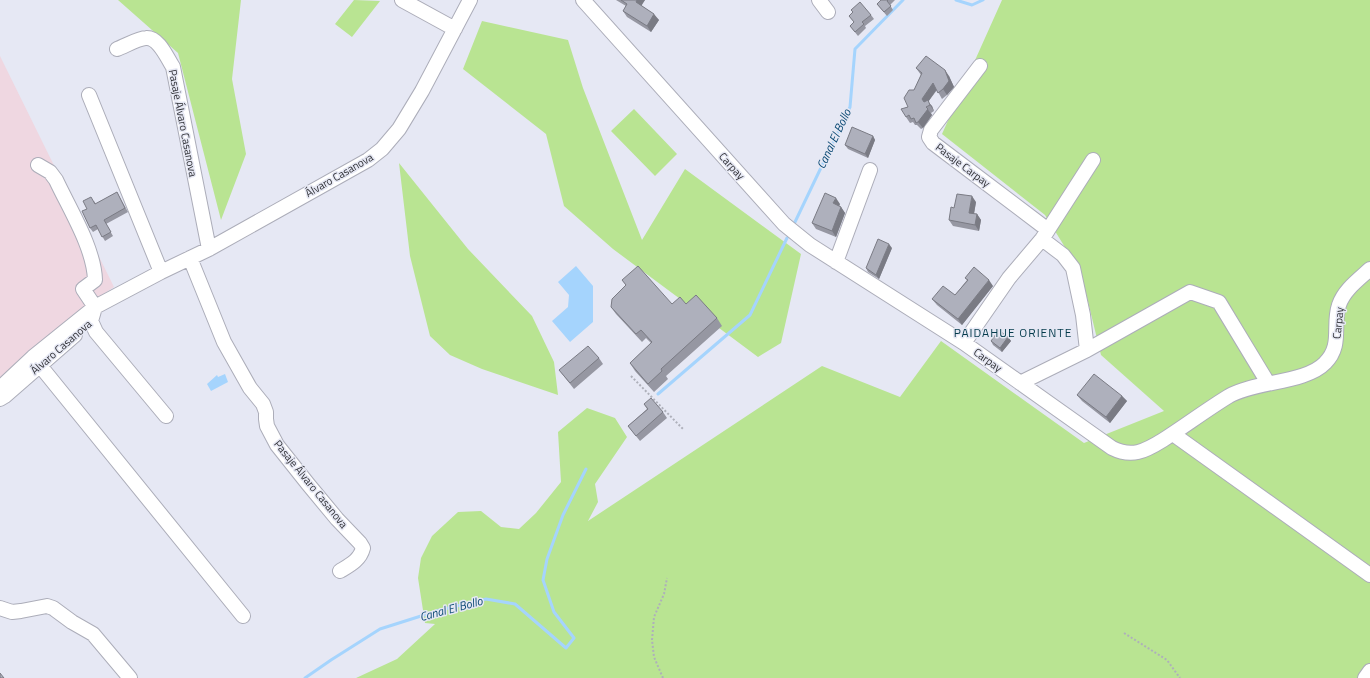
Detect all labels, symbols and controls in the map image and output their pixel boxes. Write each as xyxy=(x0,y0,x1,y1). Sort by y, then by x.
street label: Pasaje Álvaro Casanova xyxy=(165,68,201,179)
water label: Canal El Bollo xyxy=(811,105,856,172)
street label: Pasaje Carpay xyxy=(932,139,994,191)
street label: Álvaro Casanova xyxy=(302,149,376,201)
street label: Carpay xyxy=(715,149,749,184)
street label: Carpay xyxy=(1328,306,1348,340)
street label: Álvaro Casanova xyxy=(27,316,95,378)
district label: PAIDAHUE ORIENTE xyxy=(954,323,1072,342)
street label: Carpay xyxy=(970,344,1006,376)
street label: Pasaje Álvaro Casanova xyxy=(270,437,352,532)
water label: Canal El Bollo xyxy=(417,591,485,626)

